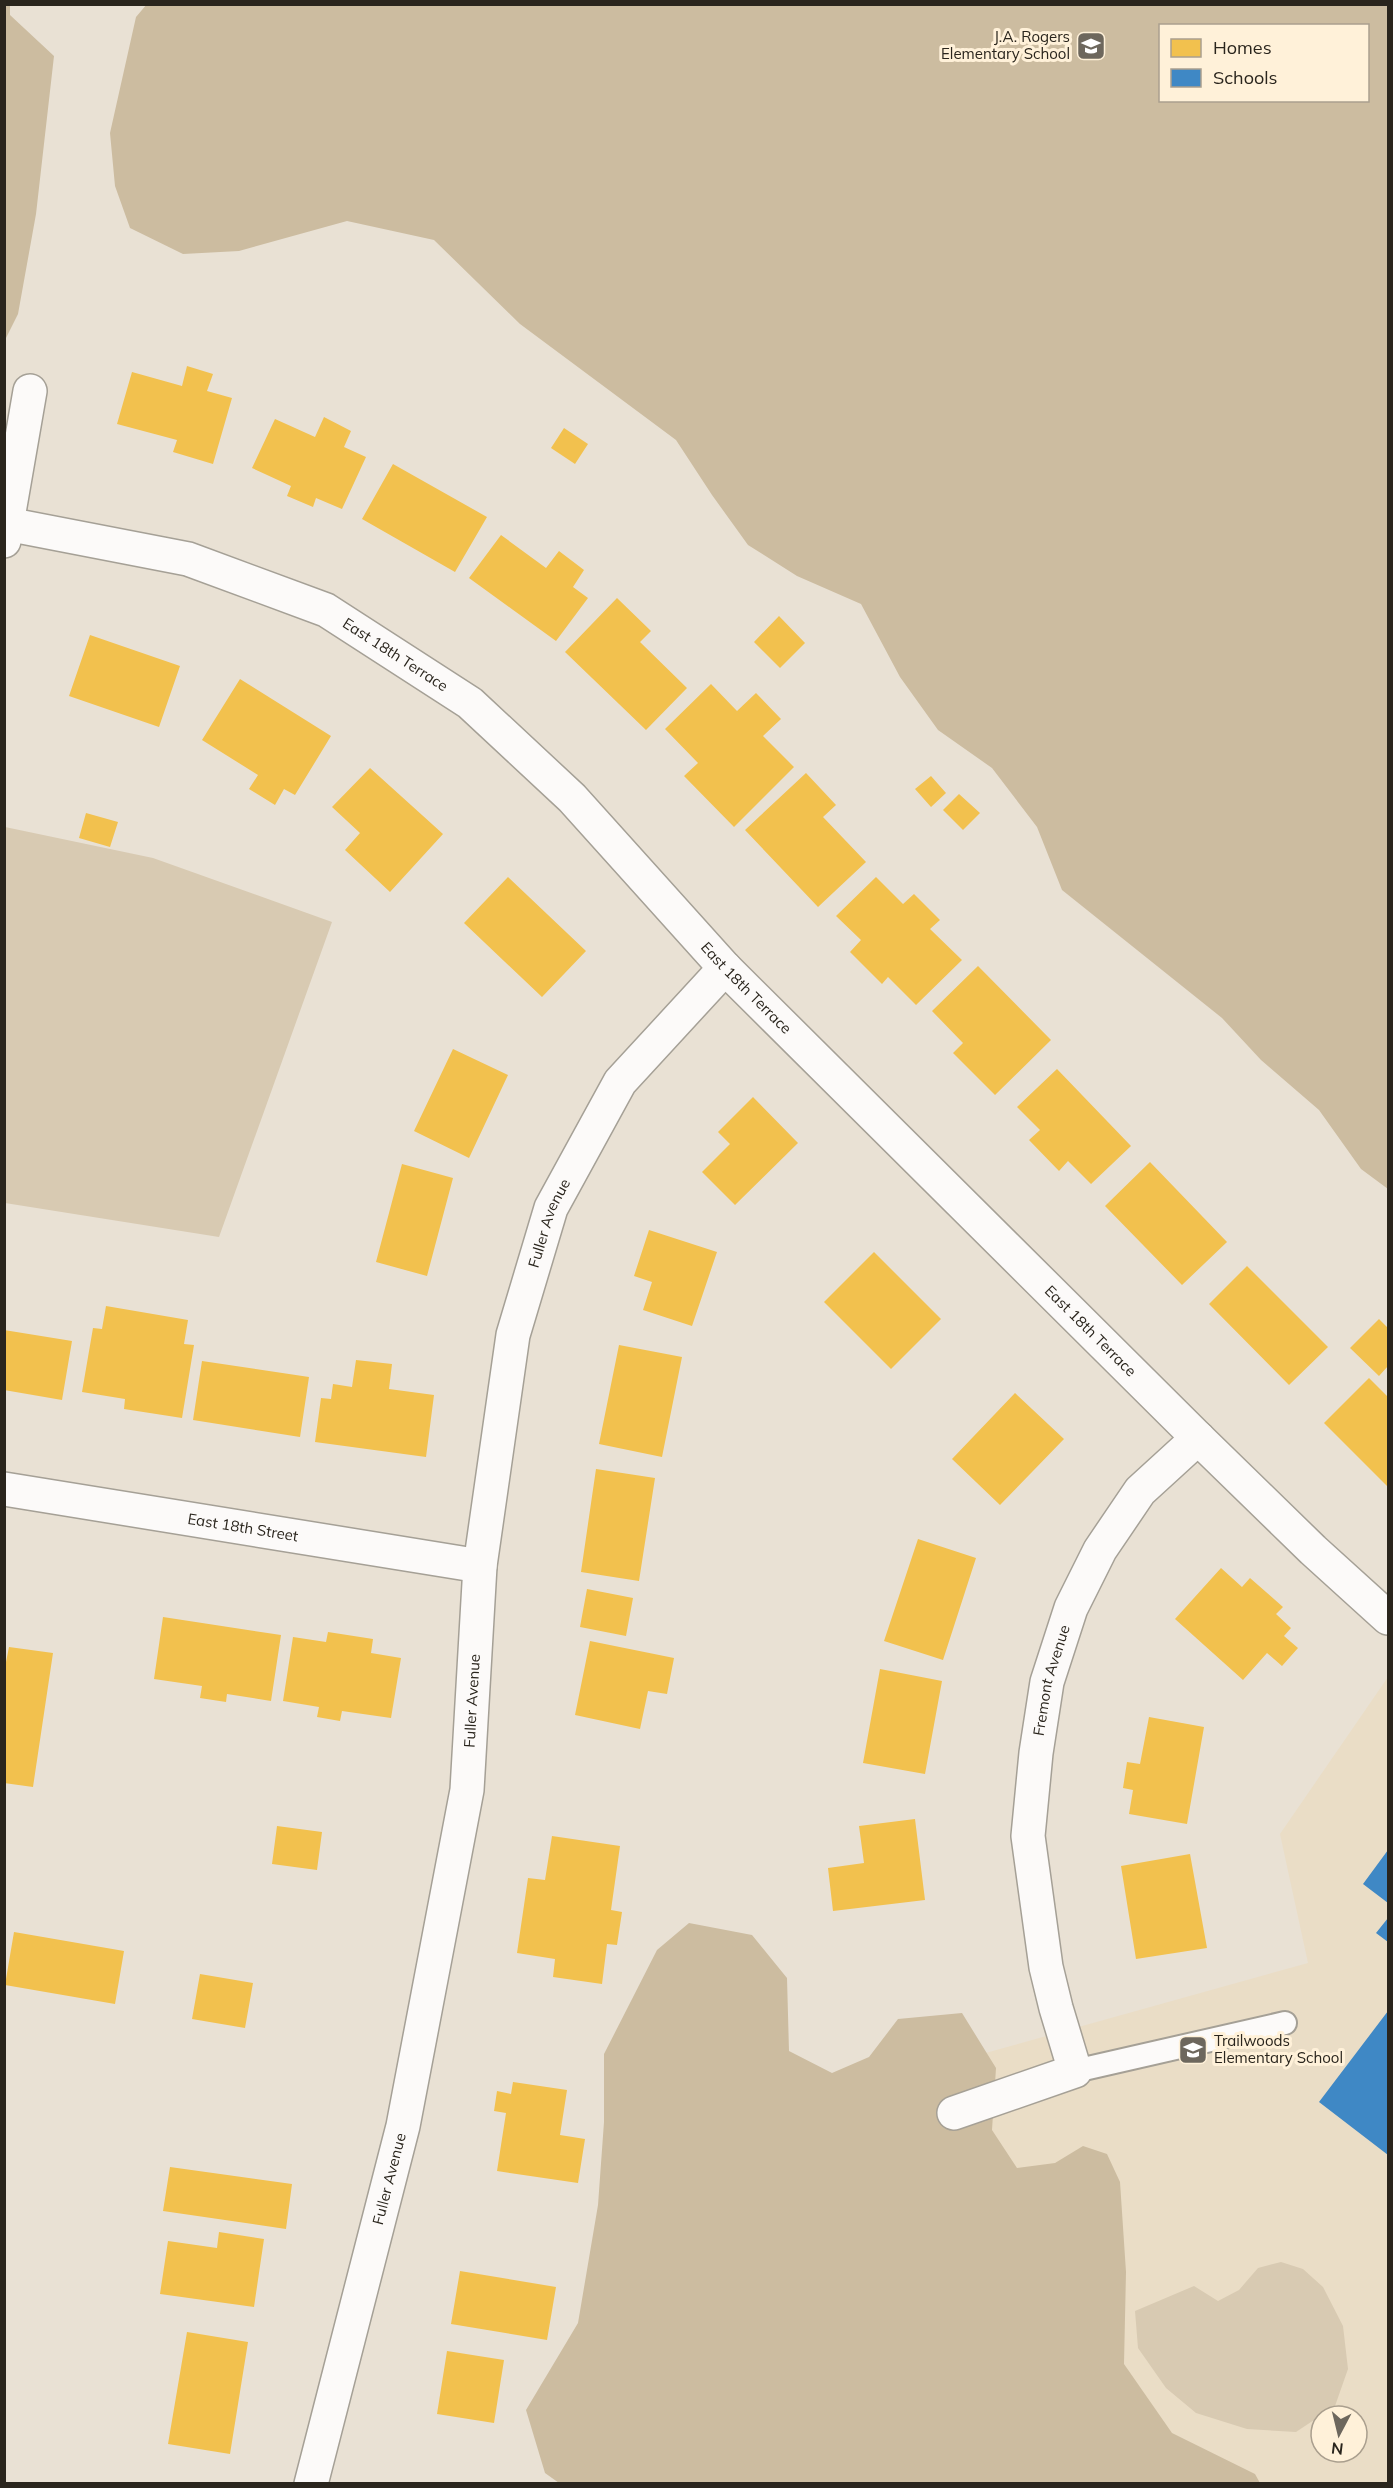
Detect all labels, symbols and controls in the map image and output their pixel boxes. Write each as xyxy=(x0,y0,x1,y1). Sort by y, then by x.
legend xyxy=(1159,24,1369,102)
place label: J.A. Rogers Elementary School xyxy=(941,27,1070,63)
school or university icon: J.A. Rogers Elementary School xyxy=(1075,30,1107,62)
text: Homes xyxy=(1213,36,1272,59)
text: Schools xyxy=(1213,66,1278,89)
street label: East 18th Terrace xyxy=(339,613,452,695)
street label: East 18th Terrace xyxy=(697,938,796,1038)
street label: Fuller Avenue xyxy=(524,1175,574,1270)
street label: East 18th Terrace xyxy=(1041,1281,1141,1380)
street label: East 18th Street xyxy=(186,1509,300,1545)
street label: Fremont Avenue xyxy=(1029,1622,1074,1737)
street label: Fuller Avenue xyxy=(459,1653,484,1748)
place label: Trailwoods Elementary School xyxy=(1214,2031,1343,2067)
school or university icon: Trailwoods Elementary School xyxy=(1177,2034,1209,2066)
street label: Fuller Avenue xyxy=(368,2131,410,2227)
north arrow xyxy=(1309,2404,1369,2464)
text: N xyxy=(1330,2438,1344,2460)

